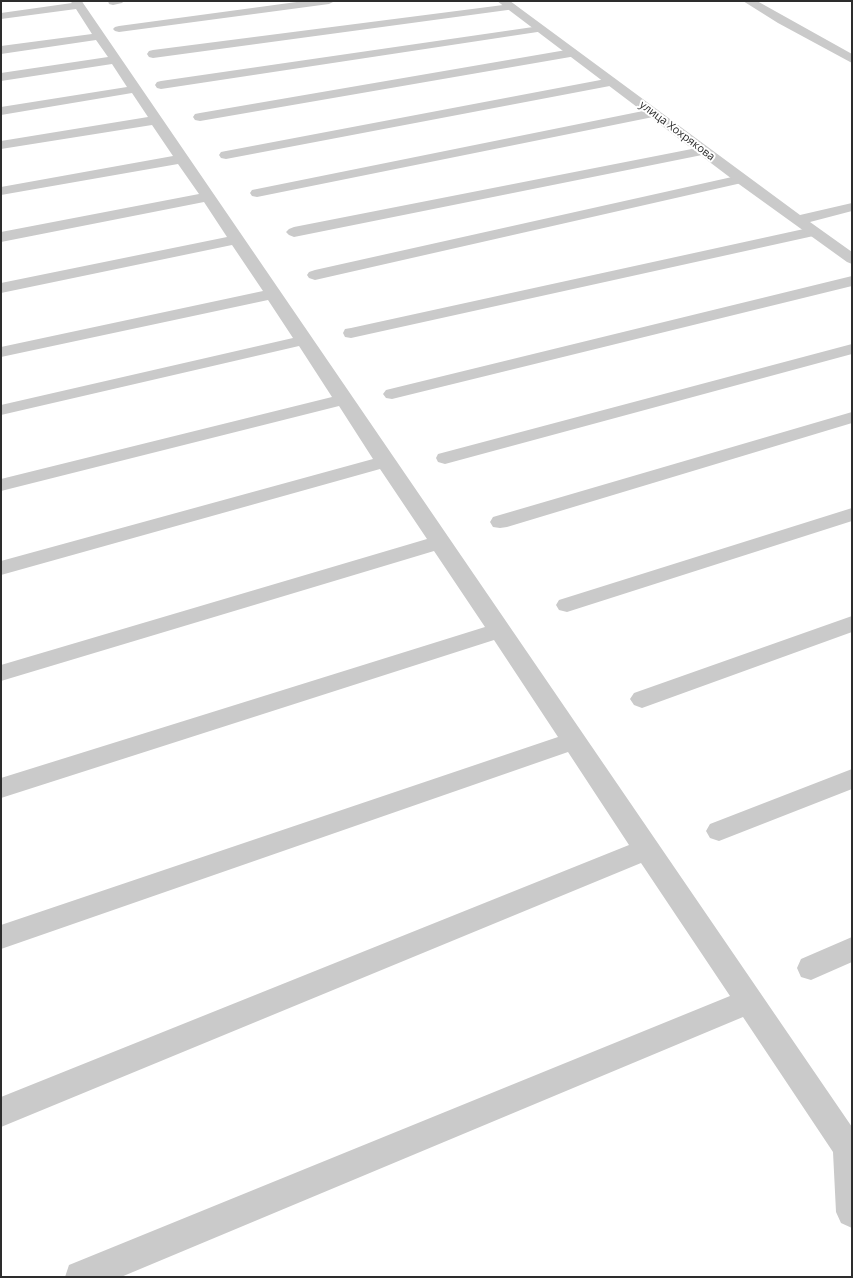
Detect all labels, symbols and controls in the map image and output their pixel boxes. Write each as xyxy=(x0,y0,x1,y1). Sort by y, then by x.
street label: улица Хохрякова xyxy=(637,98,717,164)

